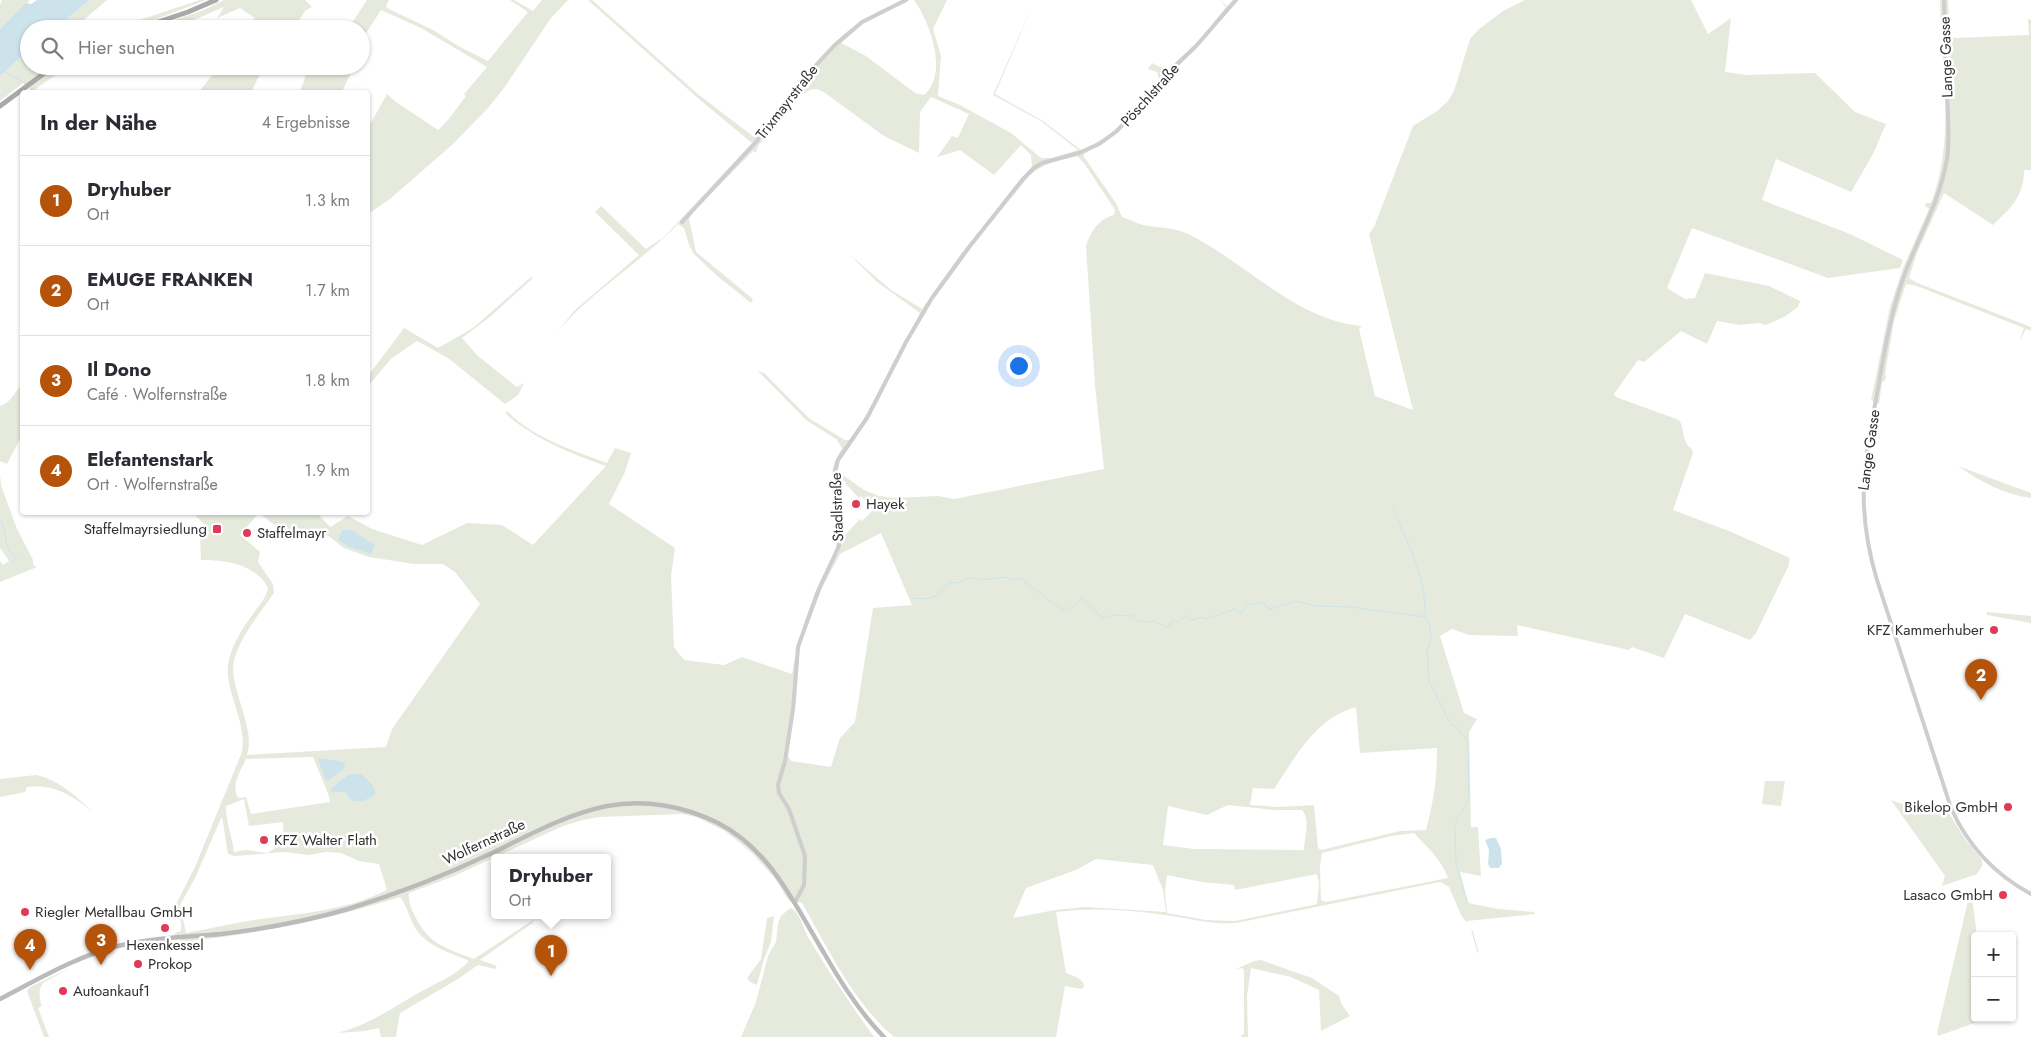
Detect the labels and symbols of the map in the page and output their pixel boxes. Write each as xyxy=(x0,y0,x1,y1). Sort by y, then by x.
street label: Lange Gasse xyxy=(1934,16,1958,98)
street label: Pöschlstraße xyxy=(1115,58,1185,132)
street label: Trixmayrstraße xyxy=(751,60,824,144)
your location xyxy=(1006,353,1032,379)
street label: Lange Gasse xyxy=(1852,408,1886,492)
street label: Stadlstraße xyxy=(825,472,849,542)
place label: Hayek xyxy=(866,493,905,515)
marker: Hayek xyxy=(850,498,862,510)
place label: Staffelmayrsiedlung xyxy=(84,518,207,540)
place label: Staffelmayr xyxy=(257,522,327,544)
marker: Staffelmayrsiedlung xyxy=(211,523,223,535)
marker: Staffelmayr xyxy=(241,527,253,539)
place label: KFZ Kammerhuber xyxy=(1867,619,1985,641)
marker: KFZ Kammerhuber xyxy=(1988,624,2000,636)
pin: 2 xyxy=(1965,659,1997,700)
place label: Bikelop GmbH xyxy=(1904,796,1998,818)
marker: Bikelop GmbH xyxy=(2002,801,2014,813)
street label: Wolfernstraße xyxy=(439,813,529,871)
place label: KFZ Walter Flath xyxy=(274,829,377,851)
marker: KFZ Walter Flath xyxy=(258,834,270,846)
place label: Lasaco GmbH xyxy=(1903,884,1993,906)
marker: Lasaco GmbH xyxy=(1997,889,2009,901)
place label: Riegler Metallbau GmbH xyxy=(35,901,193,923)
marker: Riegler Metallbau GmbH xyxy=(19,906,31,918)
marker: Hexenkessel xyxy=(159,922,171,934)
pin: 3 xyxy=(85,924,117,965)
pin: 4 xyxy=(14,929,46,970)
place label: Hexenkessel xyxy=(126,934,204,956)
pin: 1 xyxy=(535,935,567,976)
place label: Prokop xyxy=(148,953,193,975)
marker: Prokop xyxy=(132,958,144,970)
place label: Autoankauf1 xyxy=(73,980,150,1002)
marker: Autoankauf1 xyxy=(57,985,69,997)

